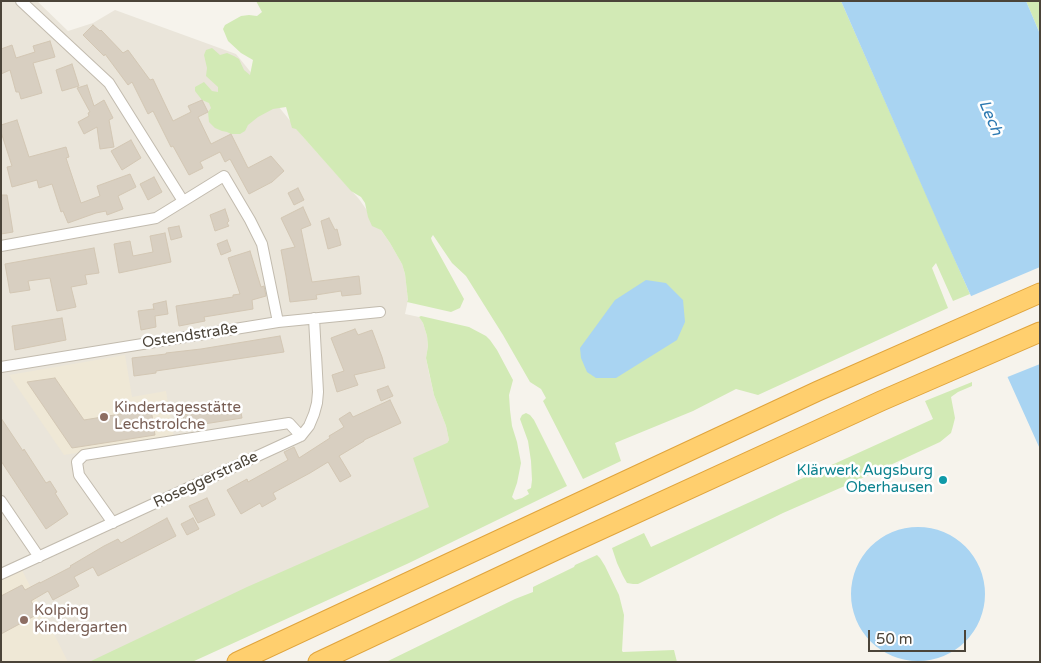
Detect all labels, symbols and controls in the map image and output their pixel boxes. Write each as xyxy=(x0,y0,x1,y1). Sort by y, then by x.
water label: Lech xyxy=(974,97,1006,139)
street label: Ostendstraße xyxy=(141,320,239,352)
place label: Kindertagesstätte Lechstrolche xyxy=(114,399,241,434)
marker: Kindertagesstätte Lechstrolche xyxy=(98,411,110,423)
street label: Roseggerstraße xyxy=(151,448,261,512)
place label: Klärwerk Augsburg Oberhausen xyxy=(797,462,933,497)
marker: Klärwerk Augsburg Oberhausen xyxy=(937,474,949,486)
place label: Kolping Kindergarten xyxy=(34,602,127,637)
marker: Kolping Kindergarten xyxy=(18,614,30,626)
scale bar xyxy=(871,620,968,652)
text: 50 m xyxy=(876,630,913,648)

